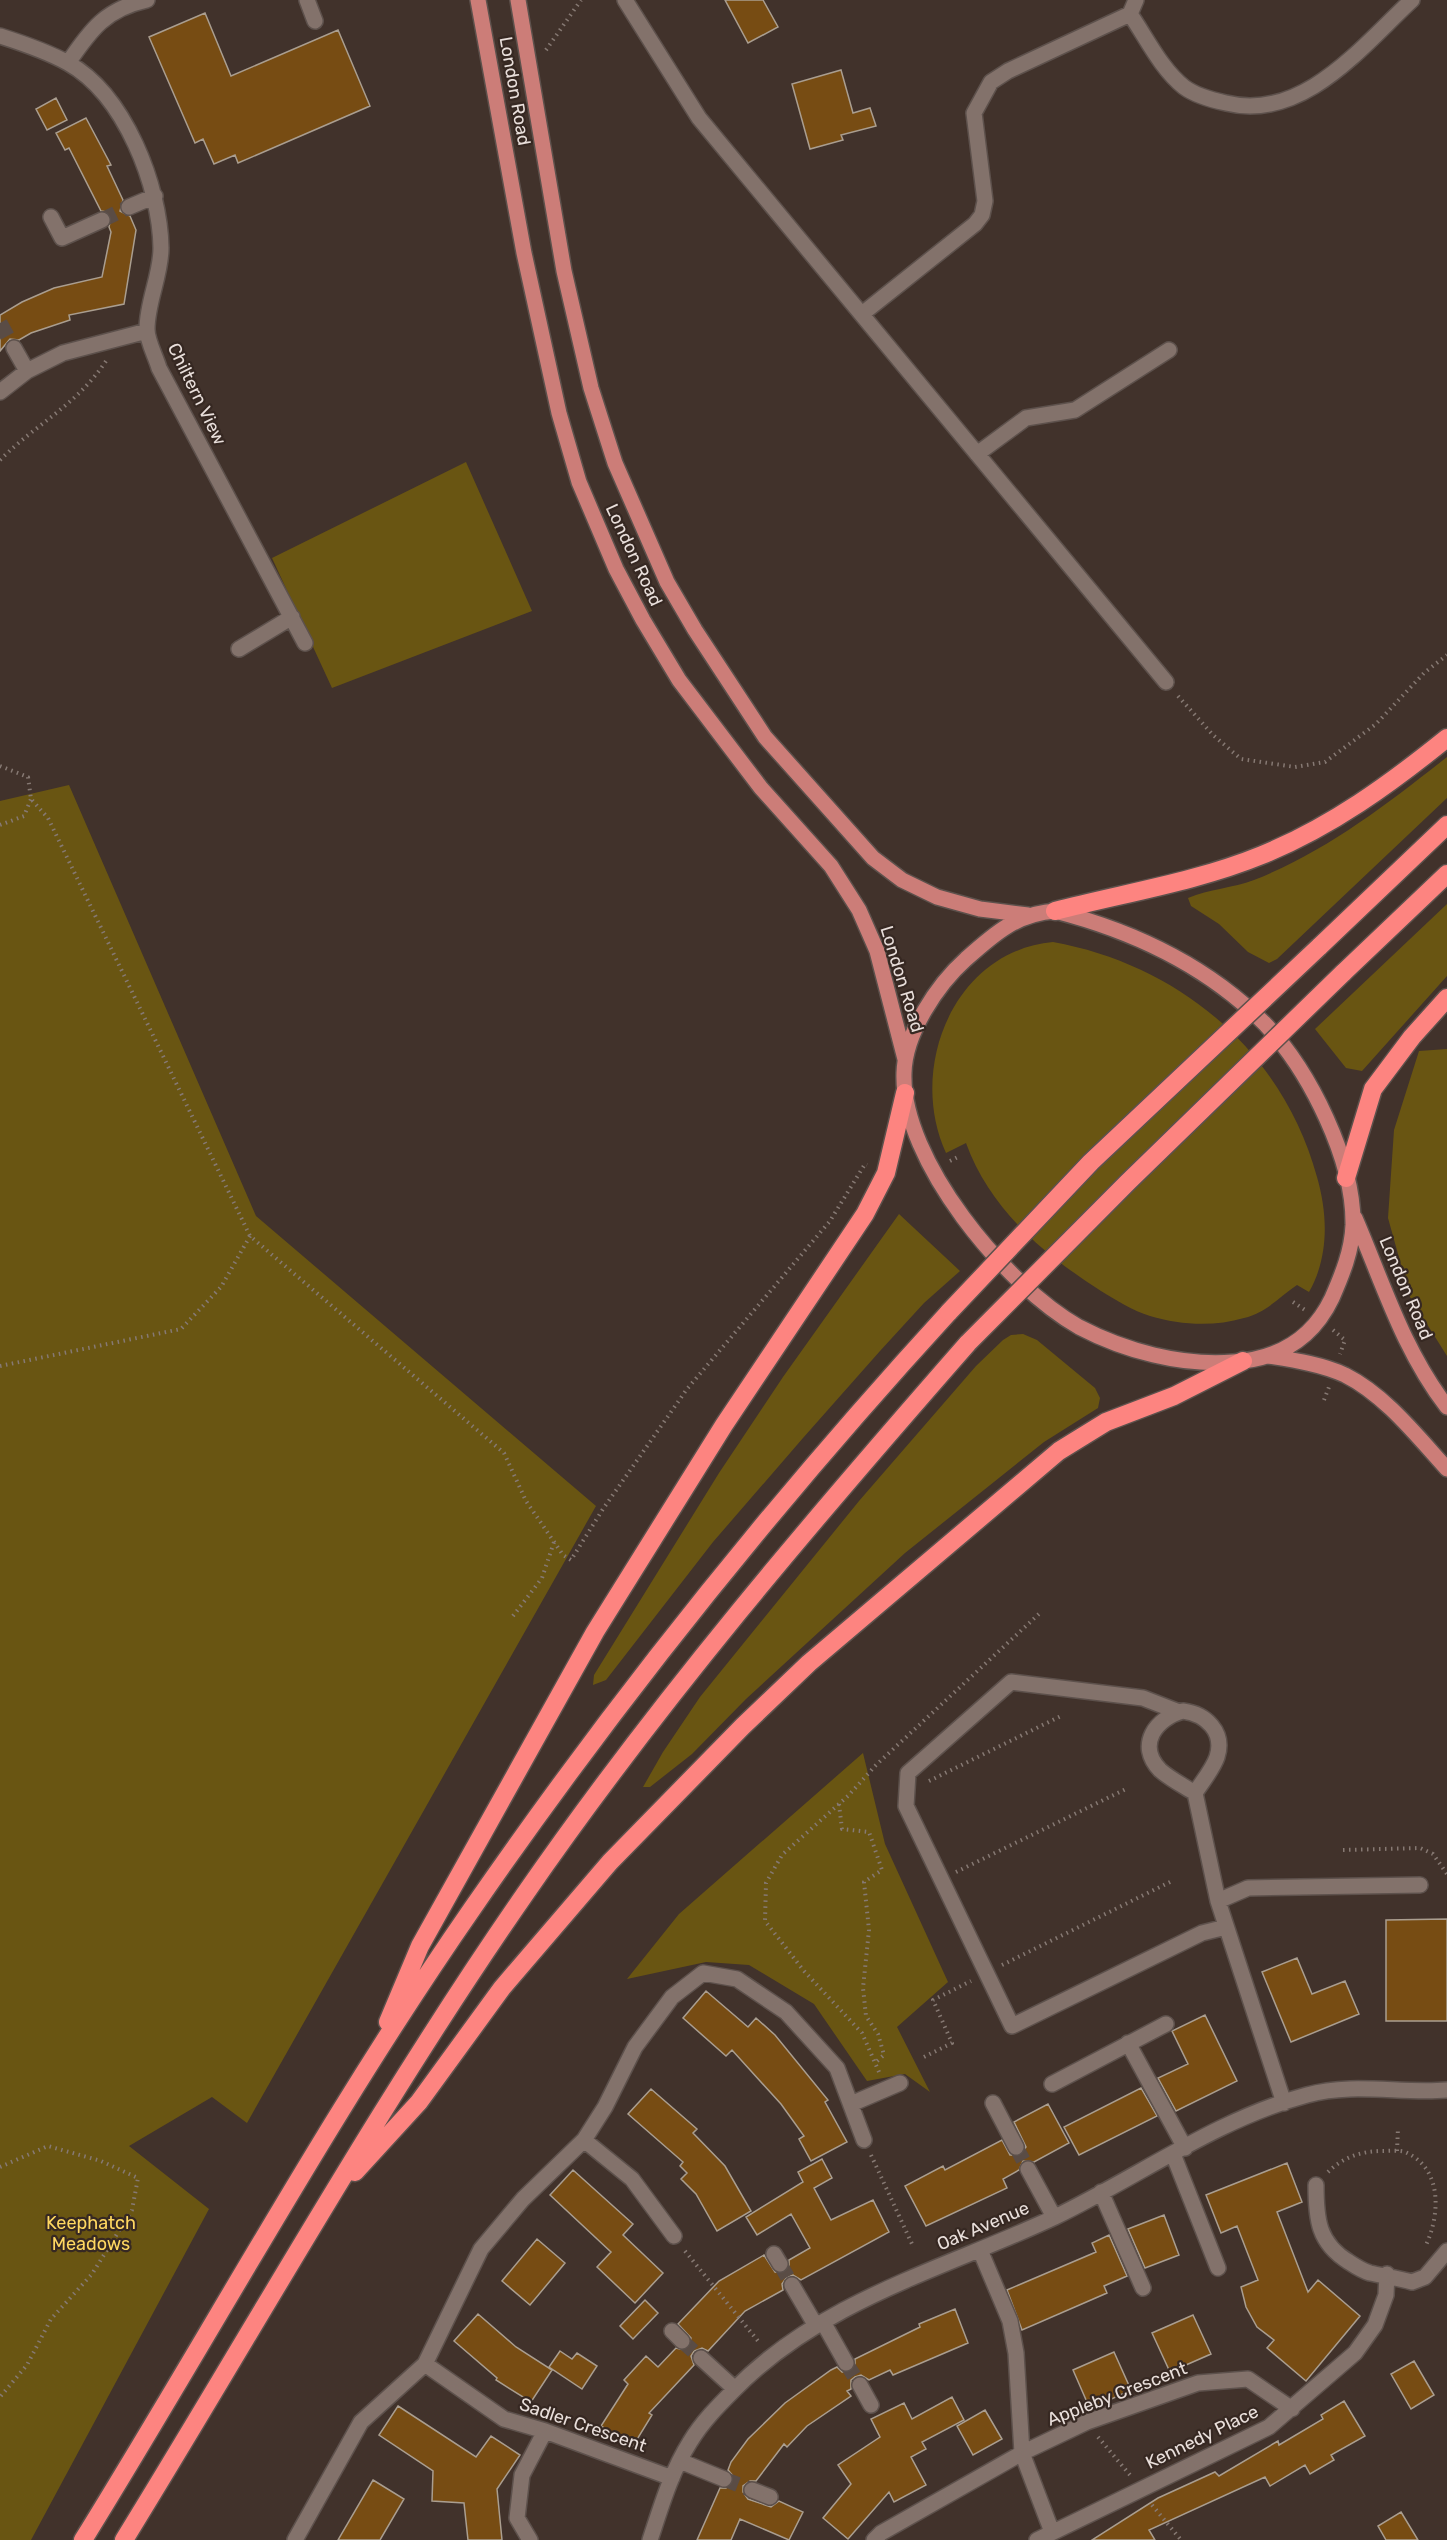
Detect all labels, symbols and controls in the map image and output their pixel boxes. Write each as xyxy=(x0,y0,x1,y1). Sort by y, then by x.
street label: London Road xyxy=(495,35,535,147)
street label: Chiltern View xyxy=(163,339,231,449)
street label: London Road xyxy=(601,500,667,610)
street label: London Road xyxy=(875,923,929,1035)
street label: London Road xyxy=(1374,1233,1438,1343)
street label: Oak Avenue xyxy=(933,2197,1033,2255)
park label: Keephatch Meadows xyxy=(46,2212,136,2255)
street label: Appleby Crescent xyxy=(1044,2357,1190,2431)
street label: Sadler Crescent xyxy=(517,2393,649,2457)
street label: Kennedy Place xyxy=(1142,2400,1262,2474)

